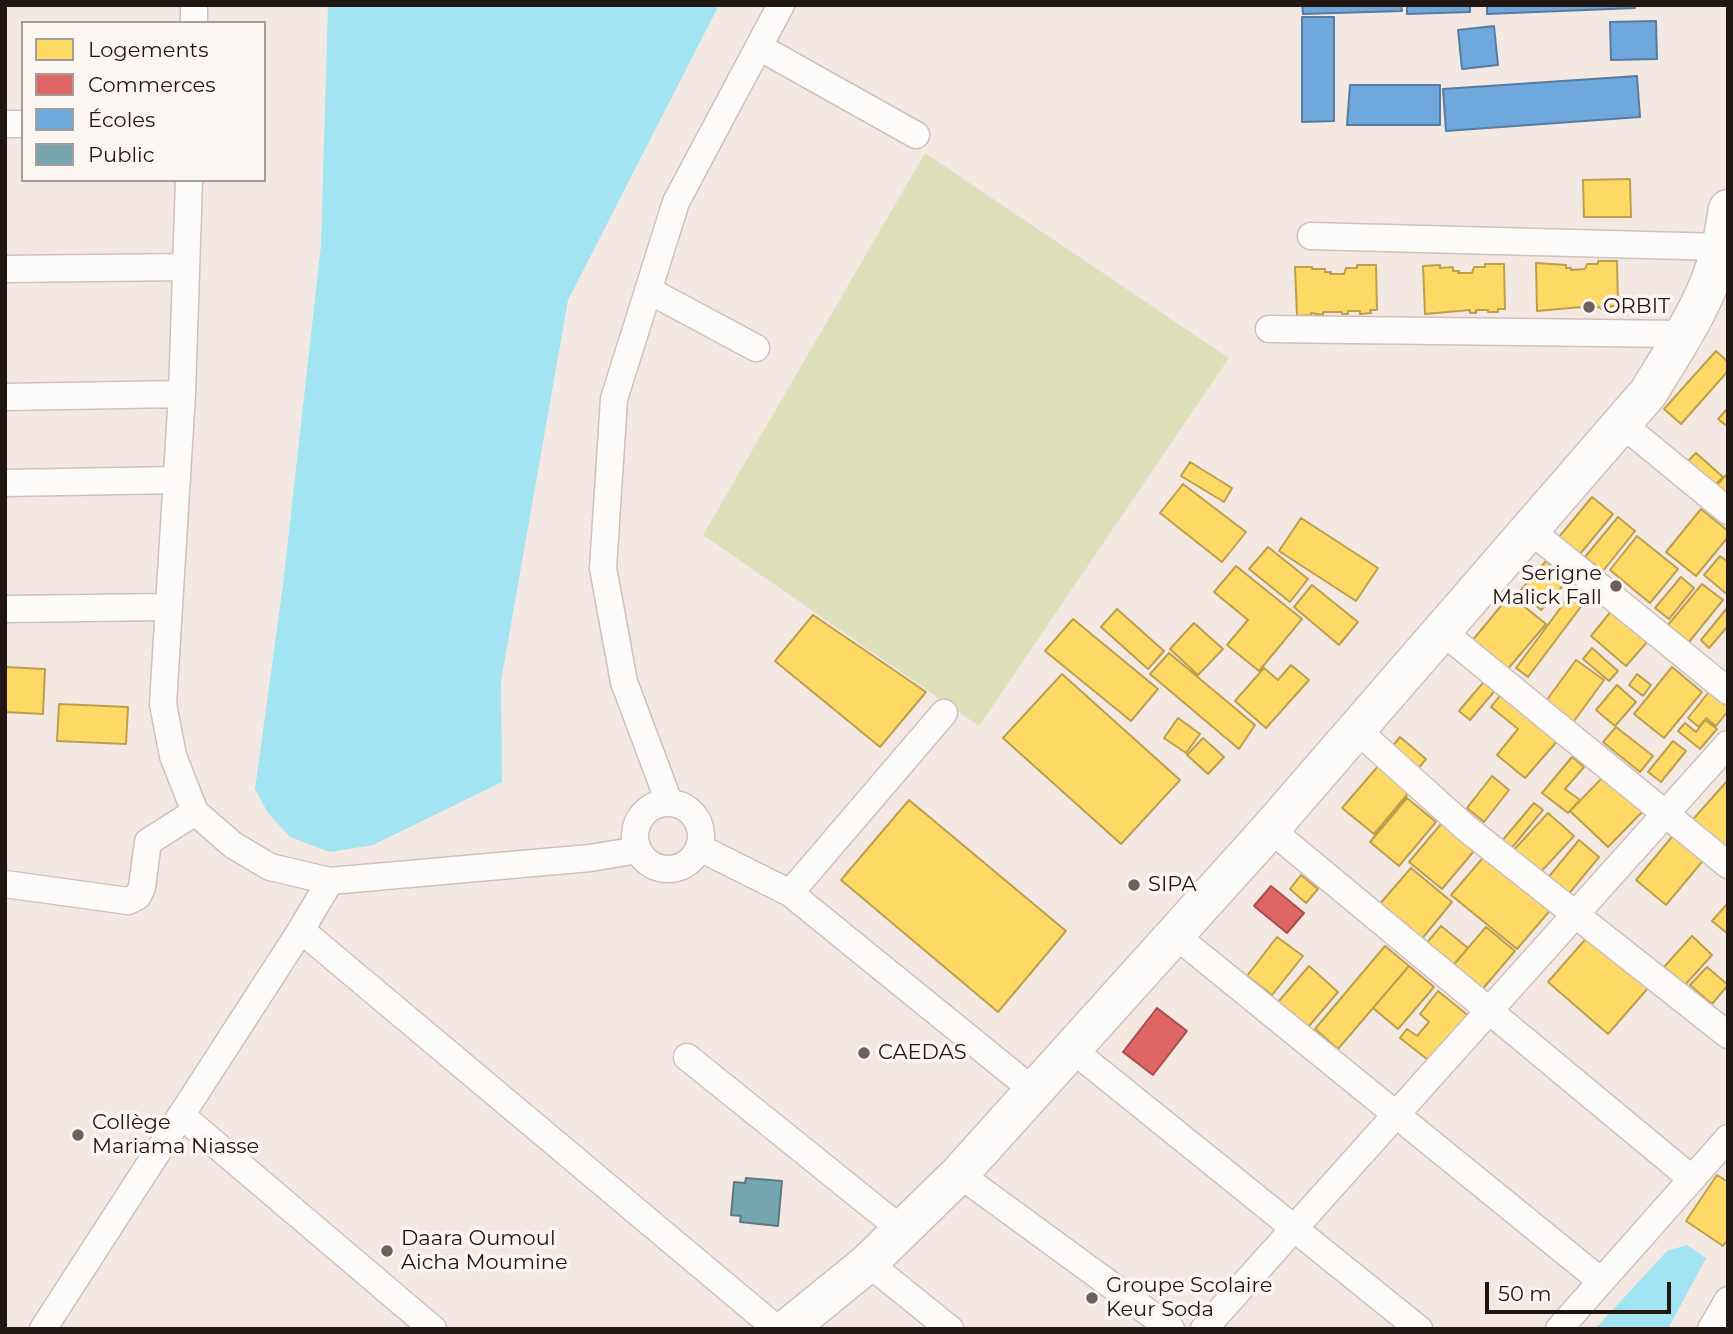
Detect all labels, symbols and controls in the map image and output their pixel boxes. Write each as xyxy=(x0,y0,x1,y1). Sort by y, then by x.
legend xyxy=(21,21,266,182)
text: Logements xyxy=(88,37,208,62)
text: Commerces xyxy=(88,72,216,97)
text: Écoles xyxy=(88,107,155,132)
text: Public xyxy=(88,142,155,167)
place label: ORBIT xyxy=(1603,294,1670,320)
marker: ORBIT xyxy=(1581,299,1597,315)
place label: Serigne Malick Fall xyxy=(1492,561,1602,611)
marker: Serigne Malick Fall xyxy=(1608,578,1624,594)
place label: SIPA xyxy=(1148,872,1196,898)
marker: SIPA xyxy=(1126,877,1142,893)
place label: CAEDAS xyxy=(878,1040,967,1066)
marker: CAEDAS xyxy=(856,1045,872,1061)
place label: Collège Mariama Niasse xyxy=(92,1110,259,1160)
marker: Collège Mariama Niasse xyxy=(70,1127,86,1143)
place label: Daara Oumoul Aicha Moumine xyxy=(401,1226,568,1276)
marker: Daara Oumoul Aicha Moumine xyxy=(379,1243,395,1259)
scale bar xyxy=(1488,1268,1674,1312)
place label: Groupe Scolaire Keur Soda xyxy=(1106,1273,1272,1323)
text: 50 m xyxy=(1498,1281,1552,1306)
marker: Groupe Scolaire Keur Soda xyxy=(1084,1290,1100,1306)

